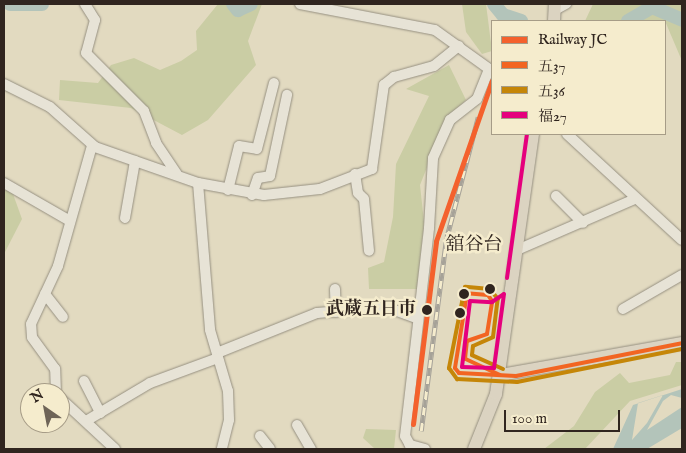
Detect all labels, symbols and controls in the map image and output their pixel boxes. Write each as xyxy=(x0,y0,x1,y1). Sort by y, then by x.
legend xyxy=(491,20,666,135)
text: Railway JC xyxy=(538,30,607,49)
text: 五37 xyxy=(538,57,566,76)
text: 五36 xyxy=(538,82,565,101)
text: 福27 xyxy=(538,107,567,126)
district label: 舘谷台 xyxy=(446,235,502,257)
unlabelled marker xyxy=(485,284,495,294)
unlabelled marker xyxy=(459,289,469,299)
place label: 武蔵五日市 xyxy=(326,299,416,321)
marker: 武蔵五日市 xyxy=(420,303,434,317)
unlabelled marker xyxy=(455,308,465,318)
north arrow xyxy=(20,383,70,433)
text: N xyxy=(27,385,47,407)
scale bar xyxy=(506,400,622,432)
text: 100 m xyxy=(512,409,547,428)

